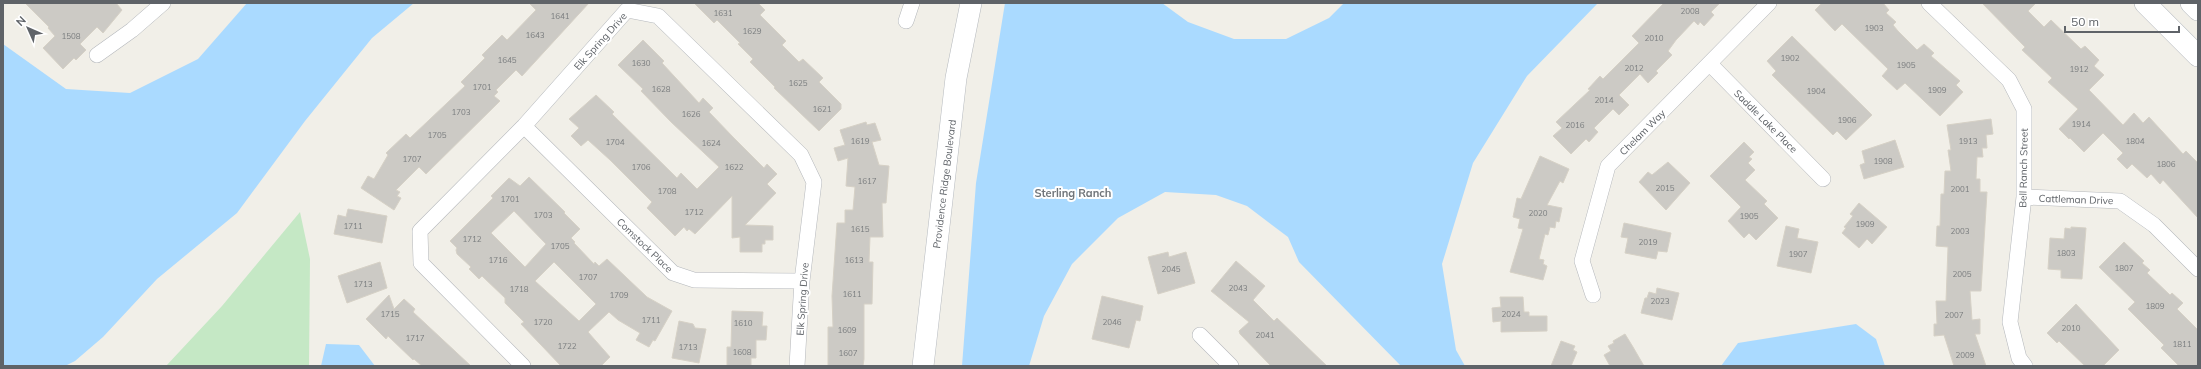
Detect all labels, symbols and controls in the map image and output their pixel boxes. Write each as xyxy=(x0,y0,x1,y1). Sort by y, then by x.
house number: 2008 xyxy=(1680,6,1700,16)
north arrow xyxy=(8,8,48,48)
house number: 1631 xyxy=(713,8,733,18)
scale bar xyxy=(2065,8,2179,34)
street label: Elk Spring Drive xyxy=(571,10,630,73)
house number: 1641 xyxy=(550,11,570,21)
text: N xyxy=(13,13,29,29)
text: 50 m xyxy=(2071,14,2099,29)
house number: 1903 xyxy=(1864,23,1884,33)
house number: 1629 xyxy=(742,26,762,36)
house number: 1643 xyxy=(525,30,545,40)
house number: 1508 xyxy=(61,31,81,41)
house number: 2010 xyxy=(1644,33,1664,43)
house number: 1902 xyxy=(1780,53,1800,63)
house number: 1645 xyxy=(497,55,517,65)
house number: 1630 xyxy=(631,58,651,68)
house number: 1905 xyxy=(1896,60,1916,70)
house number: 2012 xyxy=(1624,63,1644,73)
house number: 1912 xyxy=(2069,64,2089,74)
house number: 1625 xyxy=(788,78,808,88)
house number: 1701 xyxy=(472,82,492,92)
house number: 1628 xyxy=(651,84,671,94)
house number: 1909 xyxy=(1927,85,1947,95)
house number: 1904 xyxy=(1806,86,1826,96)
street label: Saddle Lake Place xyxy=(1731,87,1800,156)
house number: 2014 xyxy=(1594,95,1614,105)
house number: 1621 xyxy=(812,104,832,114)
street label: Chelam Way xyxy=(1617,106,1669,158)
house number: 1703 xyxy=(451,107,471,117)
house number: 1626 xyxy=(681,109,701,119)
house number: 1906 xyxy=(1837,115,1857,125)
street label: Providence Ridge Boulevard xyxy=(930,119,959,249)
house number: 1914 xyxy=(2071,119,2091,129)
house number: 2016 xyxy=(1565,120,1585,130)
street label: Bell Ranch Street xyxy=(2016,128,2031,208)
house number: 1705 xyxy=(427,130,447,140)
house number: 1619 xyxy=(850,136,870,146)
house number: 1913 xyxy=(1958,136,1978,146)
house number: 1804 xyxy=(2125,136,2145,146)
house number: 1704 xyxy=(605,137,625,147)
house number: 1624 xyxy=(701,138,721,148)
house number: 1707 xyxy=(402,154,422,164)
house number: 1908 xyxy=(1873,156,1893,166)
house number: 1806 xyxy=(2156,159,2176,169)
house number: 1706 xyxy=(631,162,651,172)
house number: 1622 xyxy=(724,162,744,172)
house number: 1617 xyxy=(857,176,877,186)
house number: 2015 xyxy=(1655,183,1675,193)
house number: 2001 xyxy=(1950,184,1970,194)
house number: 1708 xyxy=(657,186,677,196)
district label: Sterling Ranch xyxy=(1034,186,1112,200)
street label: Cattleman Drive xyxy=(2038,192,2114,207)
house number: 1701 xyxy=(500,194,520,204)
house number: 1712 xyxy=(684,207,704,217)
house number: 2020 xyxy=(1528,208,1548,218)
house number: 1703 xyxy=(533,210,553,220)
house number: 1905 xyxy=(1739,211,1759,221)
street label: Comstock Place xyxy=(614,215,675,275)
house number: 1909 xyxy=(1855,219,1875,229)
house number: 1711 xyxy=(343,221,363,231)
house number: 1615 xyxy=(850,224,870,234)
house number: 2003 xyxy=(1950,226,1970,236)
house number: 1712 xyxy=(462,234,482,244)
house number: 2019 xyxy=(1638,237,1658,247)
house number: 1705 xyxy=(550,241,570,251)
house number: 1803 xyxy=(2056,248,2076,258)
house number: 1907 xyxy=(1788,249,1808,259)
house number: 1716 xyxy=(488,255,508,265)
house number: 1613 xyxy=(844,255,864,265)
street label: Elk Spring Drive xyxy=(793,262,812,336)
house number: 1807 xyxy=(2114,263,2134,273)
house number: 2045 xyxy=(1161,264,1181,274)
house number: 2005 xyxy=(1952,269,1972,279)
house number: 1707 xyxy=(578,272,598,282)
house number: 1713 xyxy=(353,279,373,289)
house number: 2043 xyxy=(1228,283,1248,293)
house number: 1718 xyxy=(509,284,529,294)
house number: 1611 xyxy=(842,289,862,299)
house number: 1709 xyxy=(609,290,629,300)
house number: 2023 xyxy=(1650,296,1670,306)
house number: 1809 xyxy=(2145,301,2165,311)
house number: 1715 xyxy=(380,309,400,319)
house number: 2024 xyxy=(1501,309,1521,319)
house number: 2007 xyxy=(1944,310,1964,320)
house number: 1711 xyxy=(641,315,661,325)
house number: 1720 xyxy=(533,317,553,327)
house number: 2046 xyxy=(1102,317,1122,327)
house number: 1610 xyxy=(733,318,753,328)
house number: 2010 xyxy=(2061,323,2081,333)
house number: 1609 xyxy=(837,325,857,335)
house number: 2041 xyxy=(1255,330,1275,340)
house number: 1717 xyxy=(405,333,425,343)
house number: 1811 xyxy=(2172,339,2192,349)
house number: 1722 xyxy=(557,341,577,351)
house number: 1713 xyxy=(678,342,698,352)
house number: 1608 xyxy=(732,347,752,357)
house number: 1607 xyxy=(838,348,858,358)
house number: 2009 xyxy=(1955,350,1975,360)

